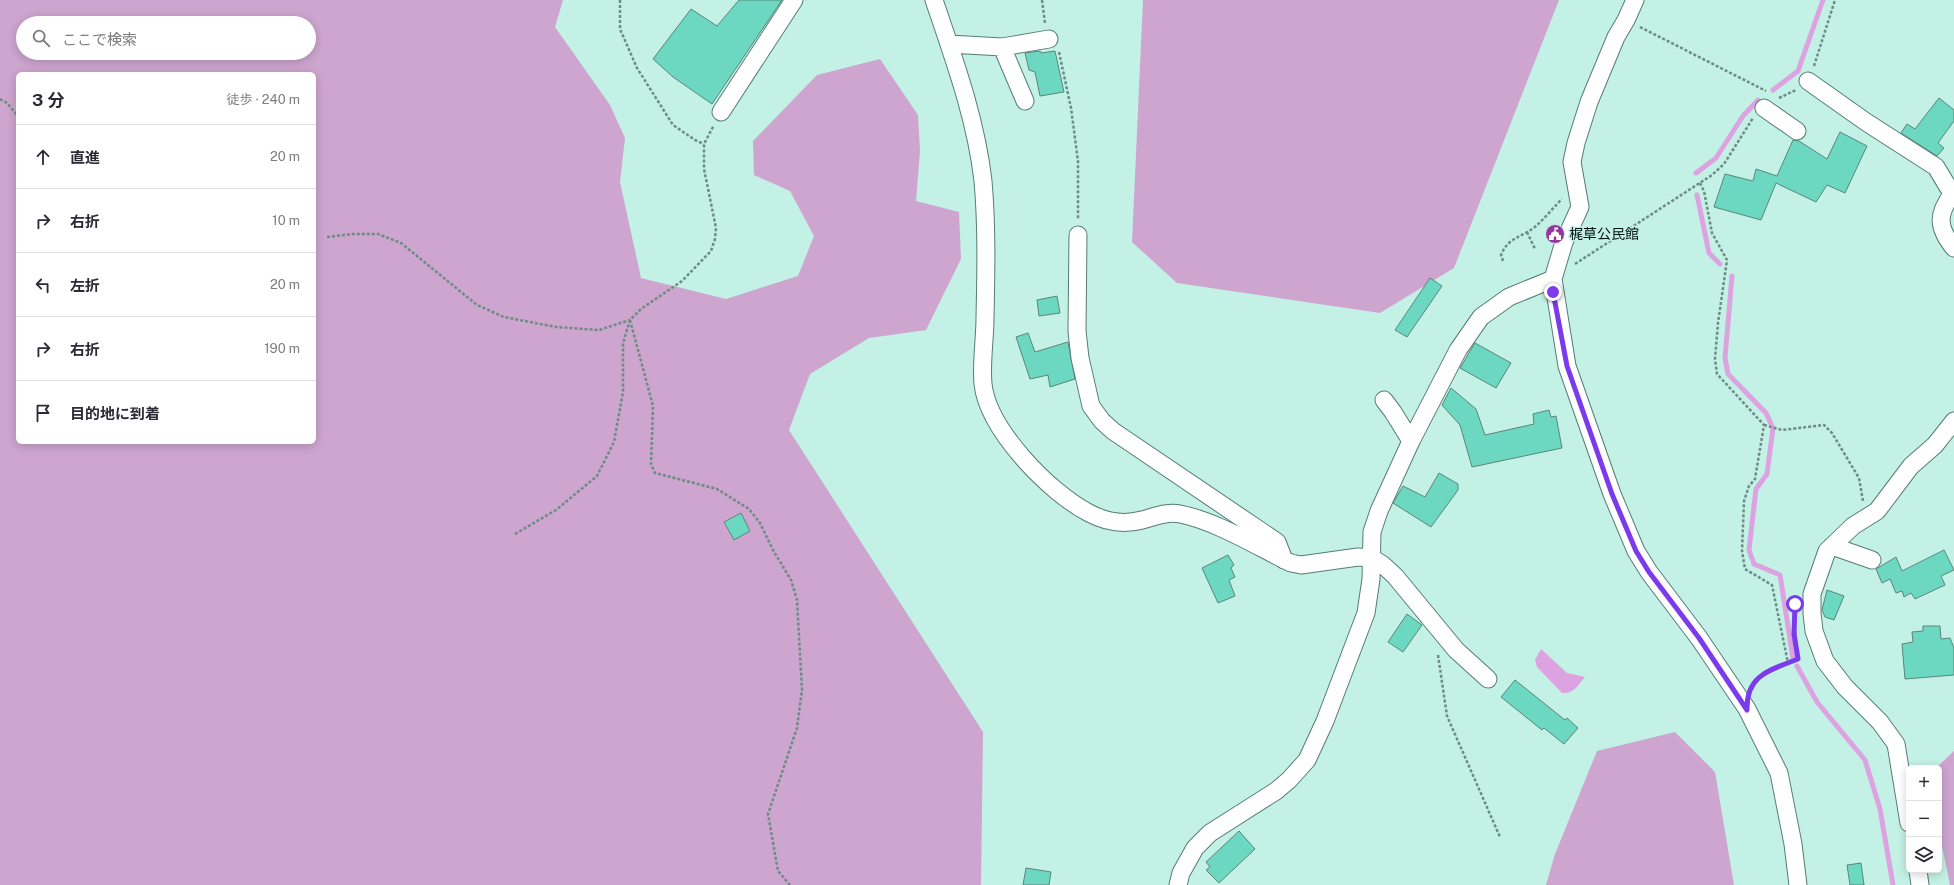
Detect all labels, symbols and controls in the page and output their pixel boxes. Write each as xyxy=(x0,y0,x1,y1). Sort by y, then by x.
search box xyxy=(16,16,316,60)
icon: search xyxy=(30,27,52,49)
text: ここで検索 xyxy=(62,31,137,48)
text: 3 分 xyxy=(32,90,64,110)
text: 徒歩 · 240 m xyxy=(227,92,300,107)
icon: ahead xyxy=(32,146,54,168)
text: 直進 xyxy=(70,149,100,166)
text: 20 m xyxy=(270,149,300,164)
icon: right xyxy=(32,210,54,232)
text: 右折 xyxy=(70,213,100,230)
text: 10 m xyxy=(272,213,300,228)
public building icon: 梶草公民館 xyxy=(1544,223,1566,245)
place label: 梶草公民館 xyxy=(1569,226,1639,242)
icon: left xyxy=(32,274,54,296)
text: 左折 xyxy=(70,277,100,294)
text: 20 m xyxy=(270,277,300,292)
route end xyxy=(1544,283,1562,301)
icon: right xyxy=(32,338,54,360)
text: 右折 xyxy=(70,341,100,358)
text: 190 m xyxy=(264,341,300,356)
icon: arrive xyxy=(32,402,54,424)
text: 目的地に到着 xyxy=(70,405,160,422)
route start xyxy=(1786,595,1804,613)
map controls xyxy=(1906,765,1942,873)
button: + xyxy=(1906,765,1942,801)
button: − xyxy=(1906,801,1942,837)
button: layers xyxy=(1906,837,1942,873)

